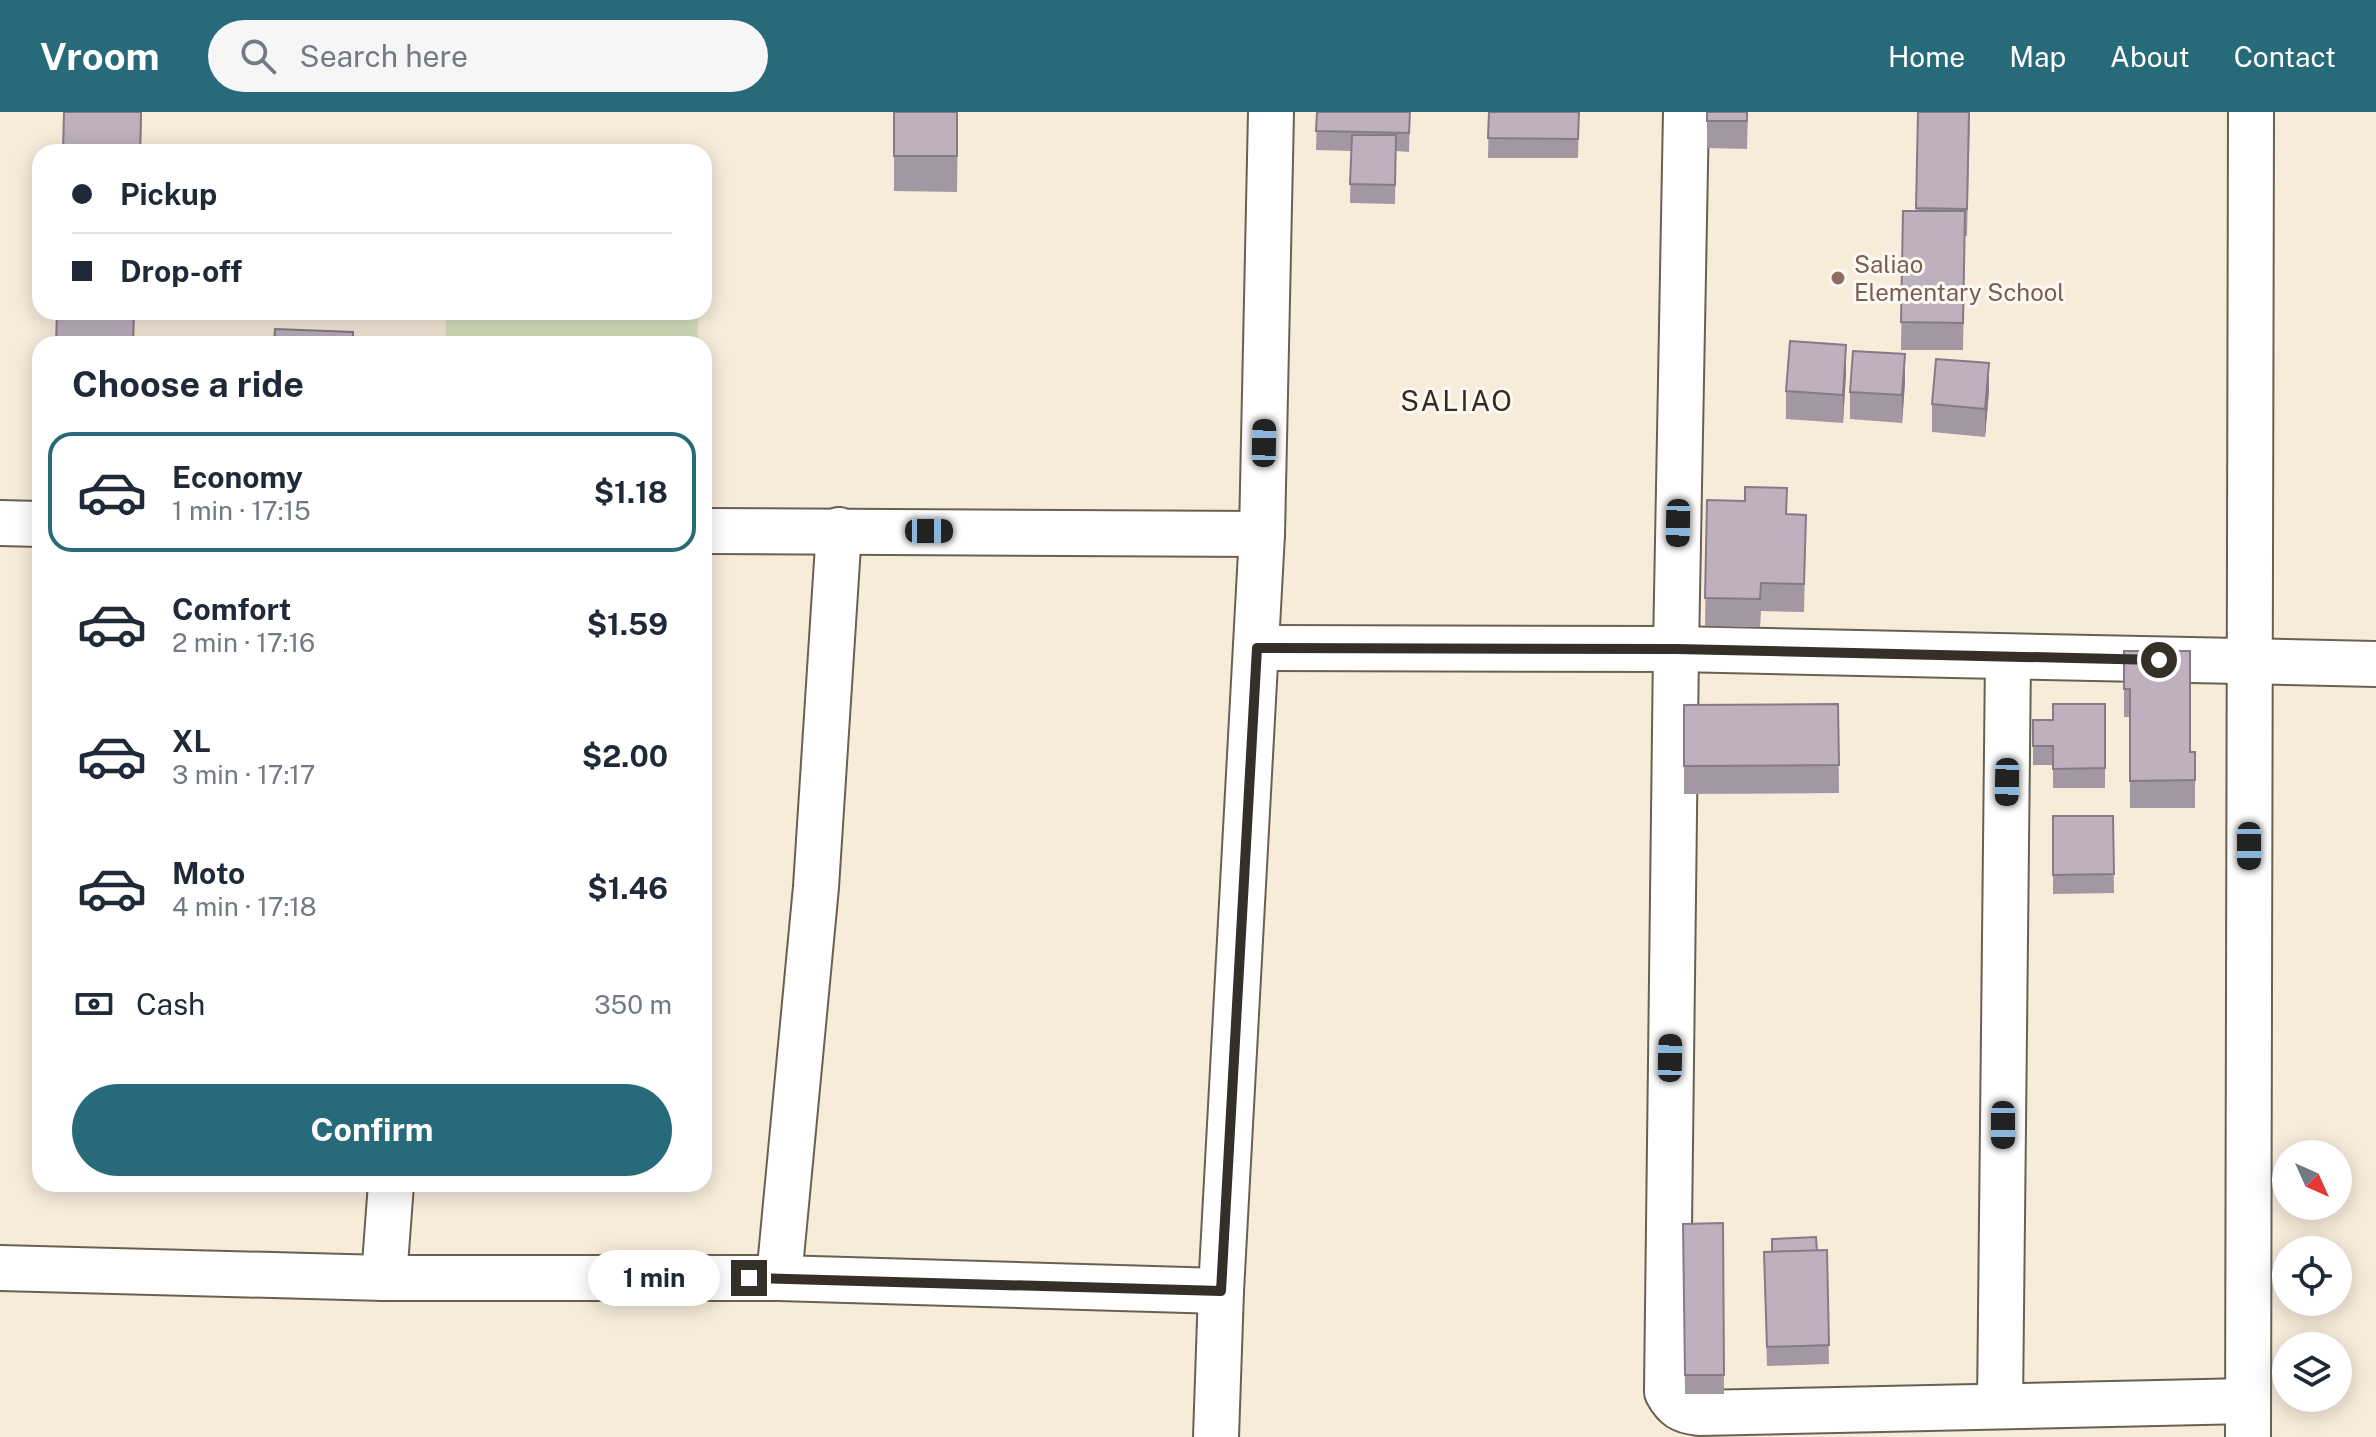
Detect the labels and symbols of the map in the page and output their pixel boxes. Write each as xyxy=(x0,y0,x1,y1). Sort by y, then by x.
place label: Saliao Elementary School xyxy=(1854,250,2065,306)
marker: Saliao Elementary School xyxy=(1829,269,1847,287)
district label: SALIAO xyxy=(1400,384,1514,417)
car xyxy=(1252,419,1276,467)
car xyxy=(1666,499,1690,547)
car xyxy=(905,519,953,543)
route start xyxy=(2141,642,2177,678)
car xyxy=(1995,758,2019,806)
car xyxy=(2237,822,2261,870)
car xyxy=(1658,1034,1682,1082)
car xyxy=(1991,1101,2015,1149)
north arrow xyxy=(2272,1140,2352,1220)
callout: 1 min xyxy=(589,1250,721,1306)
route end xyxy=(731,1260,767,1296)

